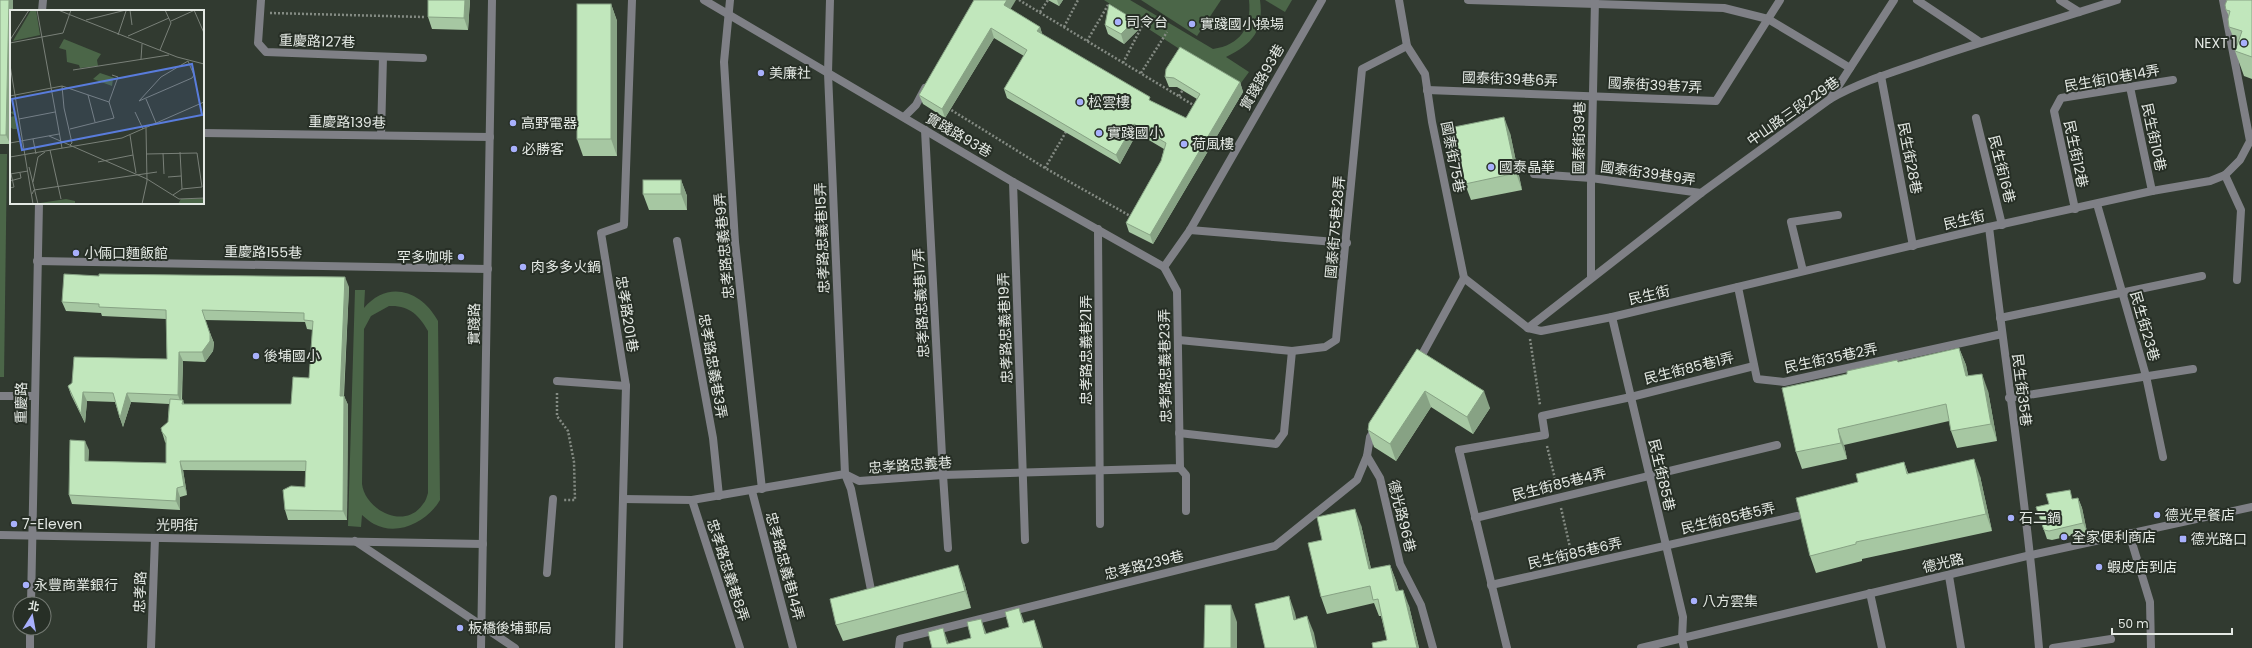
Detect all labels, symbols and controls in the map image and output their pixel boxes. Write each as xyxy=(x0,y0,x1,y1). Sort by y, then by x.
inset map xyxy=(10,10,204,204)
place label: 司令台 xyxy=(1126,12,1168,32)
place label: 實踐國小操場 xyxy=(1200,14,1284,34)
marker: 司令台 xyxy=(1113,17,1123,27)
marker: 實踐國小操場 xyxy=(1187,19,1197,29)
street label: 重慶路127巷 xyxy=(279,30,355,52)
place label: NEXT 1 xyxy=(2194,33,2236,53)
marker: NEXT 1 xyxy=(2239,38,2249,48)
street label: 實踐路93巷 xyxy=(1235,40,1289,114)
street label: 民生街10巷14弄 xyxy=(2063,60,2161,96)
place label: 美廉社 xyxy=(769,63,811,83)
street label: 國泰街39巷6弄 xyxy=(1462,67,1558,91)
marker: 美廉社 xyxy=(756,68,766,78)
street label: 中山路三段229巷 xyxy=(1743,72,1843,150)
street label: 國泰街39巷7弄 xyxy=(1607,73,1703,97)
place label: 松雲樓 xyxy=(1088,92,1130,112)
marker: 松雲樓 xyxy=(1075,97,1085,107)
street label: 國泰街39巷 xyxy=(1568,101,1590,175)
street label: 民生街10巷 xyxy=(2137,101,2171,173)
street label: 實踐路93巷 xyxy=(922,108,996,162)
street label: 重慶路139巷 xyxy=(308,111,386,133)
place label: 高野電器 xyxy=(521,113,577,133)
marker: 高野電器 xyxy=(508,118,518,128)
street label: 民生街12巷 xyxy=(2059,118,2093,190)
street label: 國泰街75巷 xyxy=(1436,120,1470,194)
street label: 民生街28巷 xyxy=(1893,120,1927,196)
place label: 實踐國小 xyxy=(1107,123,1163,143)
marker: 實踐國小 xyxy=(1094,128,1104,138)
street label: 民生街16巷 xyxy=(1984,133,2020,205)
place label: 荷風樓 xyxy=(1192,134,1234,154)
place label: 必勝客 xyxy=(522,139,564,159)
marker: 荷風樓 xyxy=(1179,139,1189,149)
marker: 必勝客 xyxy=(509,144,519,154)
street label: 國泰街39巷9弄 xyxy=(1599,156,1697,190)
place label: 國泰晶華 xyxy=(1499,157,1555,177)
marker: 國泰晶華 xyxy=(1486,162,1496,172)
street label: 國泰街75巷28弄 xyxy=(1321,175,1349,279)
street label: 忠孝路忠義巷15弄 xyxy=(810,182,834,294)
street label: 忠孝路忠義巷9弄 xyxy=(709,192,739,300)
street label: 民生街 xyxy=(1941,206,1987,234)
street label: 重慶路155巷 xyxy=(224,241,302,263)
place label: 小倆口麵飯館 xyxy=(84,243,168,263)
place label: 罕多咖啡 xyxy=(397,247,453,267)
street label: 忠孝路忠義巷17弄 xyxy=(908,247,934,359)
marker: 小倆口麵飯館 xyxy=(71,248,81,258)
marker: 罕多咖啡 xyxy=(456,252,466,262)
place label: 肉多多火鍋 xyxy=(531,257,601,277)
marker: 肉多多火鍋 xyxy=(518,262,528,272)
street label: 忠孝路忠義巷19弄 xyxy=(993,272,1017,384)
street label: 忠孝路201巷 xyxy=(611,274,643,354)
street label: 民生街 xyxy=(1626,281,1672,309)
street label: 民生街23巷 xyxy=(2125,288,2165,364)
street label: 忠孝路忠義巷21弄 xyxy=(1076,295,1096,405)
street label: 實踐路 xyxy=(464,303,484,345)
street label: 忠孝路忠義巷23弄 xyxy=(1154,309,1176,423)
street label: 忠孝路忠義巷3弄 xyxy=(694,312,732,420)
street label: 民生街35巷2弄 xyxy=(1782,338,1880,378)
place label: 後埔國小 xyxy=(264,346,320,366)
street label: 民生街85巷1弄 xyxy=(1642,347,1736,389)
marker: 後埔國小 xyxy=(251,351,261,361)
street label: 民生街35巷 xyxy=(2008,353,2036,427)
street label: 重慶路 xyxy=(11,382,31,424)
street label: 民生街85巷 xyxy=(1644,437,1680,513)
street label: 忠孝路忠義巷 xyxy=(867,452,953,478)
street label: 民生街85巷4弄 xyxy=(1510,463,1608,505)
street label: 德光路96巷 xyxy=(1383,478,1421,554)
street label: 民生街85巷5弄 xyxy=(1679,497,1777,539)
place label: 德光早餐店 xyxy=(2165,505,2235,525)
place label: 石二鍋 xyxy=(2019,508,2061,528)
street label: 忠孝路忠義巷14弄 xyxy=(761,510,809,622)
marker: 德光早餐店 xyxy=(2152,510,2162,520)
marker: 石二鍋 xyxy=(2006,513,2016,523)
place label: 7-Eleven xyxy=(22,514,82,534)
street label: 光明街 xyxy=(156,515,198,535)
street label: 忠孝路忠義巷8弄 xyxy=(702,516,754,624)
marker: 7-Eleven xyxy=(9,519,19,529)
place label: 全家便利商店 xyxy=(2072,527,2156,547)
place label: 德光路口 xyxy=(2191,529,2247,549)
street label: 民生街85巷6弄 xyxy=(1526,532,1624,574)
marker: 全家便利商店 xyxy=(2059,532,2069,542)
marker: 德光路口 xyxy=(2178,534,2188,544)
street label: 忠孝路239巷 xyxy=(1102,545,1186,585)
street label: 德光路 xyxy=(1920,549,1966,577)
place label: 蝦皮店到店 xyxy=(2107,557,2177,577)
marker: 蝦皮店到店 xyxy=(2094,562,2104,572)
street label: 忠孝路 xyxy=(129,571,151,613)
place label: 永豐商業銀行 xyxy=(34,575,118,595)
marker: 永豐商業銀行 xyxy=(21,580,31,590)
place label: 八方雲集 xyxy=(1702,591,1758,611)
north arrow xyxy=(12,596,52,636)
marker: 八方雲集 xyxy=(1689,596,1699,606)
text: 北 xyxy=(27,597,41,615)
scale bar xyxy=(2112,610,2232,636)
text: 50 m xyxy=(2118,615,2149,632)
place label: 板橋後埔郵局 xyxy=(468,618,552,638)
marker: 板橋後埔郵局 xyxy=(455,623,465,633)

